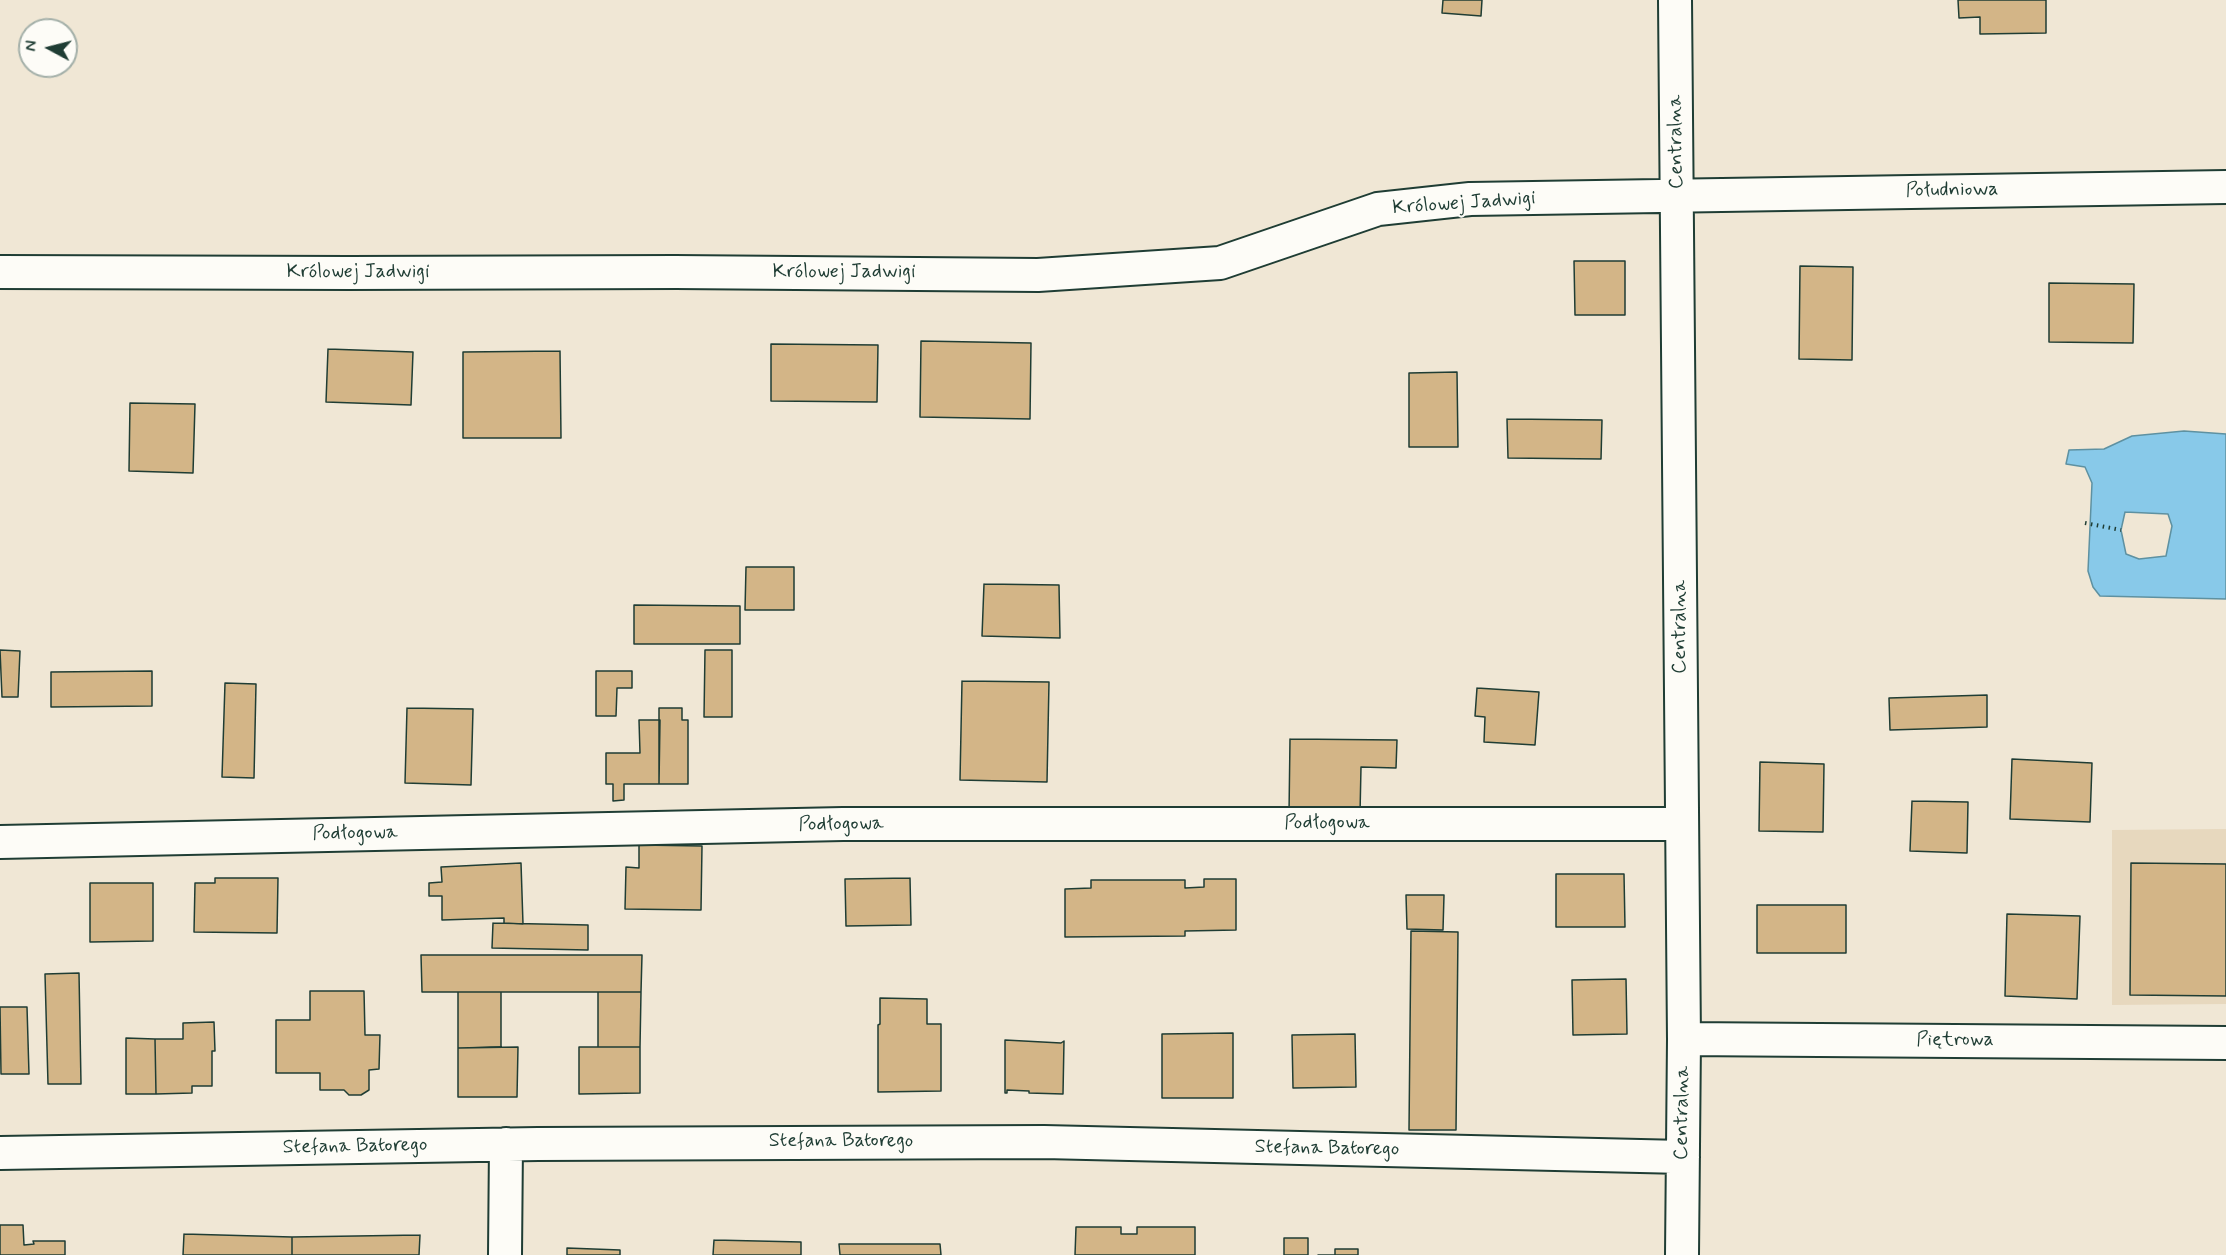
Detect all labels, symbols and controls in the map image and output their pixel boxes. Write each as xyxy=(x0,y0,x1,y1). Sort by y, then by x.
north arrow xyxy=(18,18,78,78)
text: N xyxy=(21,39,43,53)
street label: Centralna xyxy=(1664,95,1690,189)
street label: Południowa xyxy=(1905,178,1999,204)
street label: Królowej Jadwigi xyxy=(1392,187,1536,221)
street label: Królowej Jadwigi xyxy=(286,261,430,285)
street label: Królowej Jadwigi xyxy=(772,261,916,285)
street label: Centralna xyxy=(1669,580,1693,674)
street label: Podłogowa xyxy=(798,812,884,838)
street label: Podłogowa xyxy=(1284,812,1370,836)
street label: Podłogowa xyxy=(312,821,398,847)
street label: Piętrowa xyxy=(1916,1029,1994,1053)
street label: Centralna xyxy=(1670,1066,1696,1160)
street label: Stefana Batorego xyxy=(769,1130,913,1154)
street label: Stefana Batorego xyxy=(282,1134,428,1160)
street label: Stefana Batorego xyxy=(1254,1136,1400,1162)

